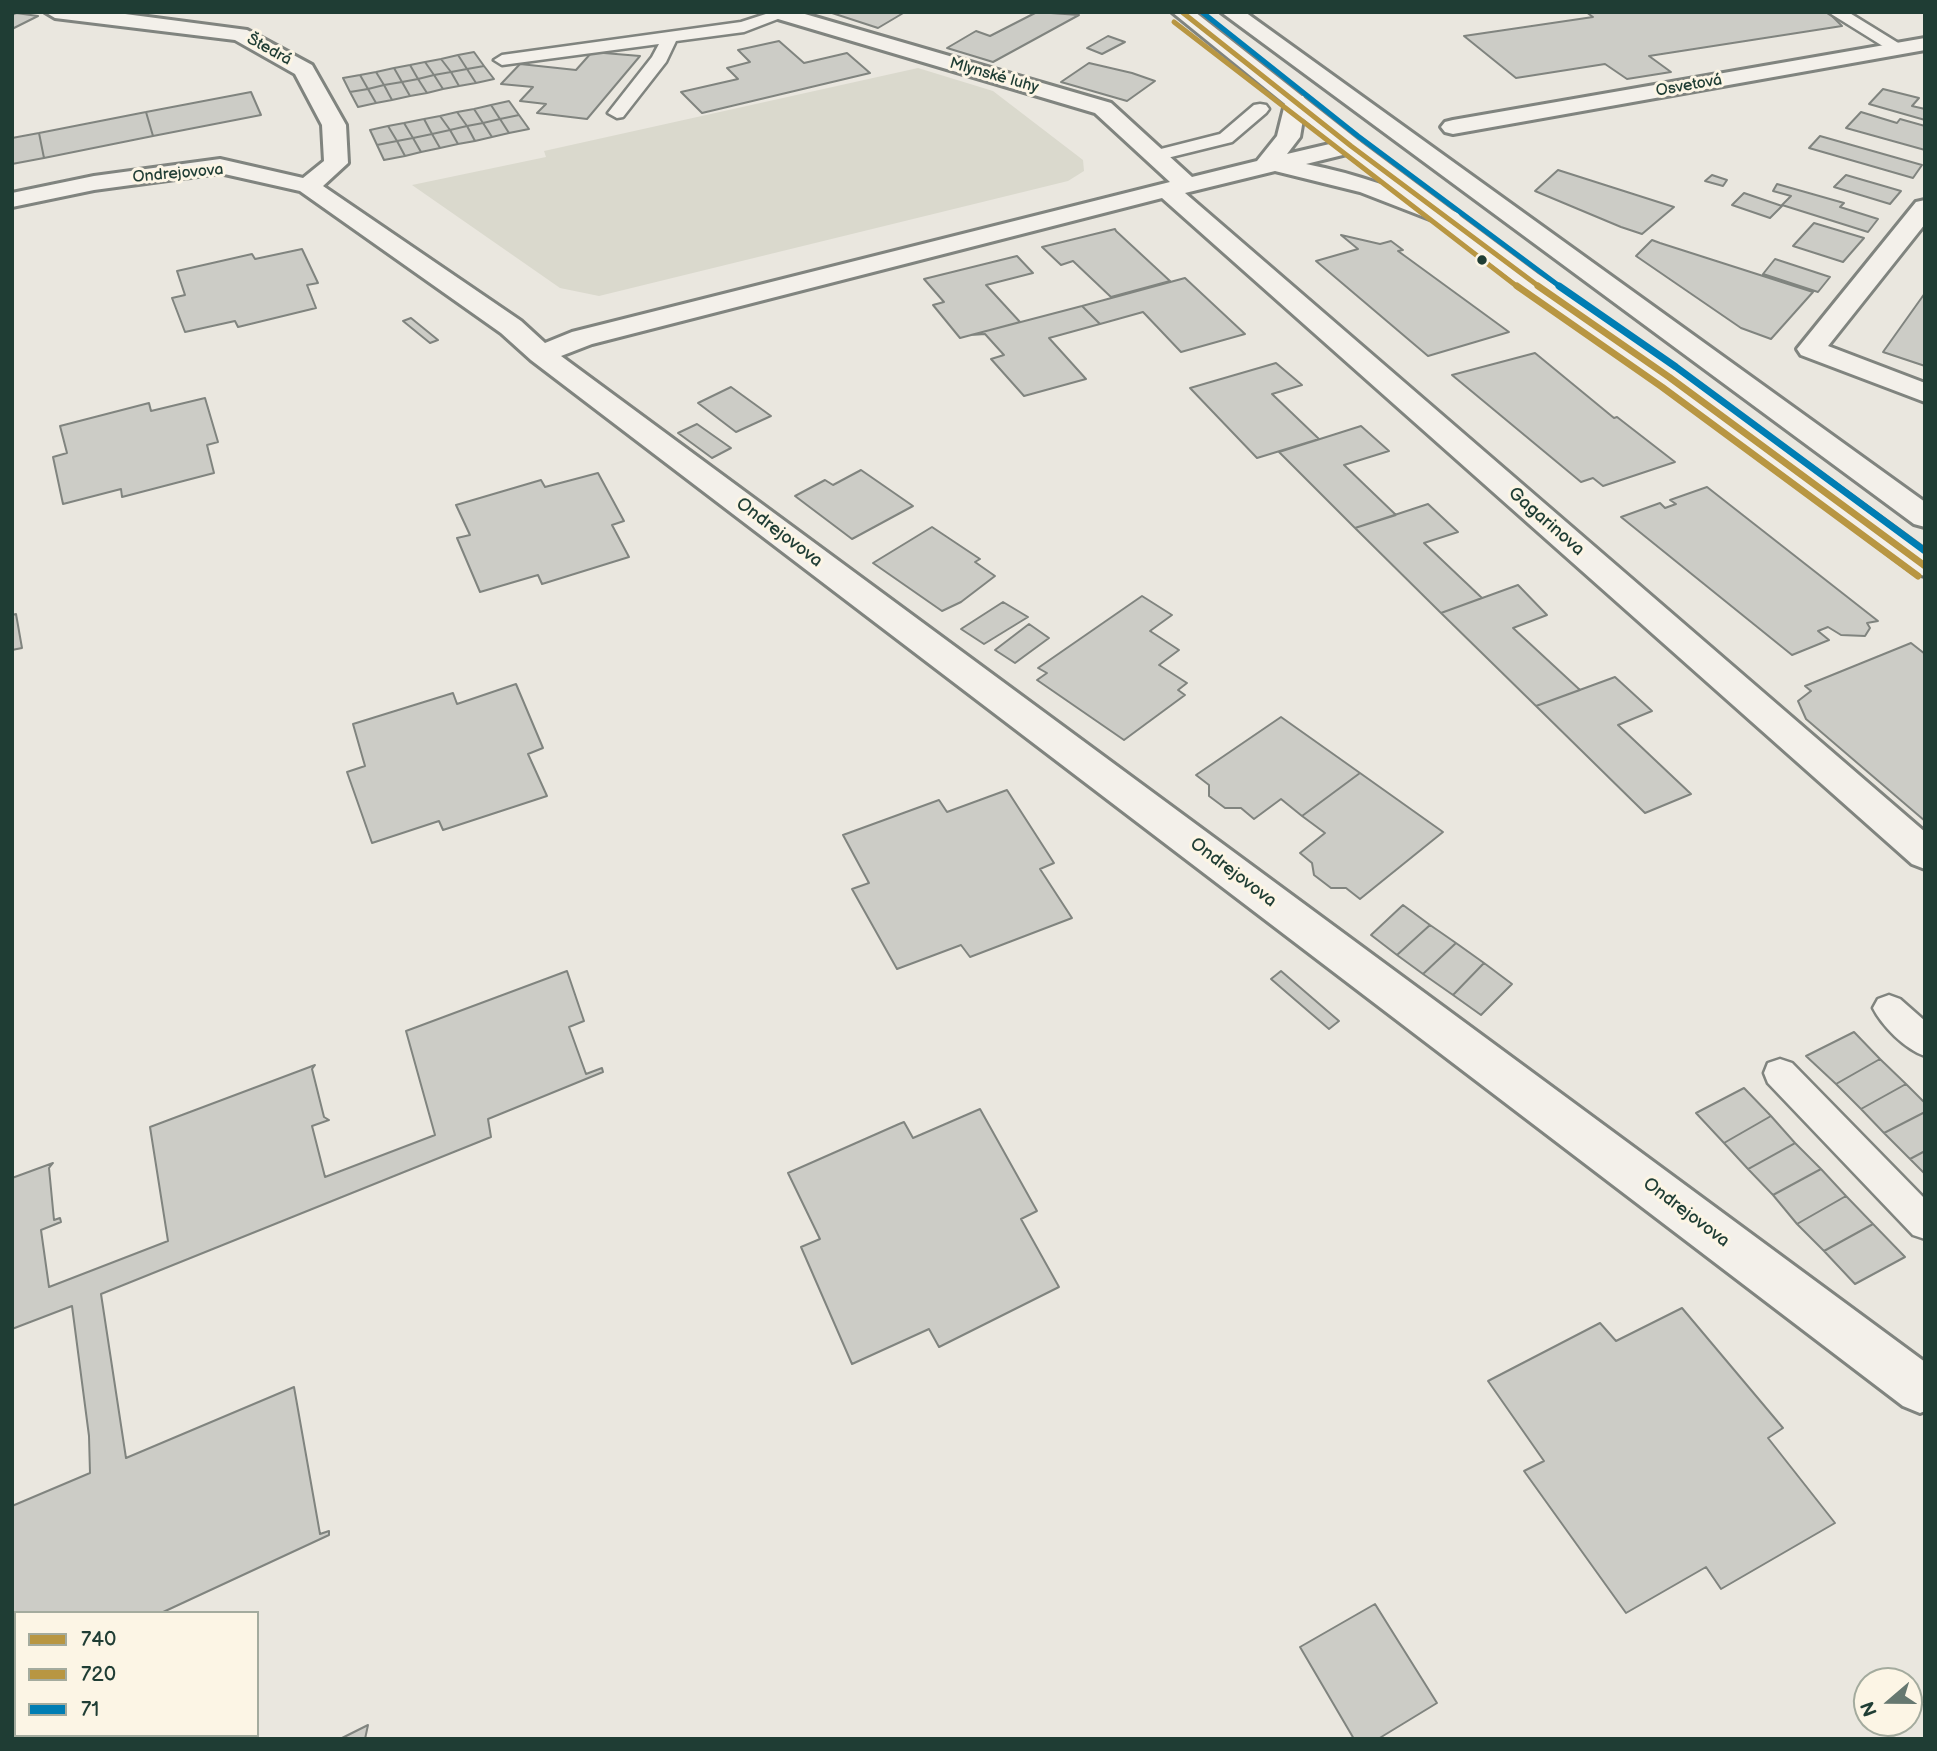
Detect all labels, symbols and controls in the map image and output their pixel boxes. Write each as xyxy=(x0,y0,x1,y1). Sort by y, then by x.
street label: Štedrá xyxy=(243,30,295,70)
street label: Mlynské luhy xyxy=(947,54,1041,98)
street label: Osvetová xyxy=(1654,71,1724,101)
street label: Ondrejovova xyxy=(132,160,224,188)
unlabelled marker xyxy=(1475,253,1489,267)
street label: Gagarinova xyxy=(1503,483,1589,561)
street label: Ondrejovova xyxy=(732,494,826,572)
street label: Ondrejovova xyxy=(1186,834,1280,912)
street label: Ondrejovova xyxy=(1639,1174,1733,1252)
legend xyxy=(14,1611,259,1737)
text: 740 xyxy=(81,1627,116,1652)
text: 720 xyxy=(81,1662,116,1687)
north arrow xyxy=(1853,1667,1923,1737)
text: 71 xyxy=(81,1697,99,1722)
text: N xyxy=(1856,1698,1883,1719)

